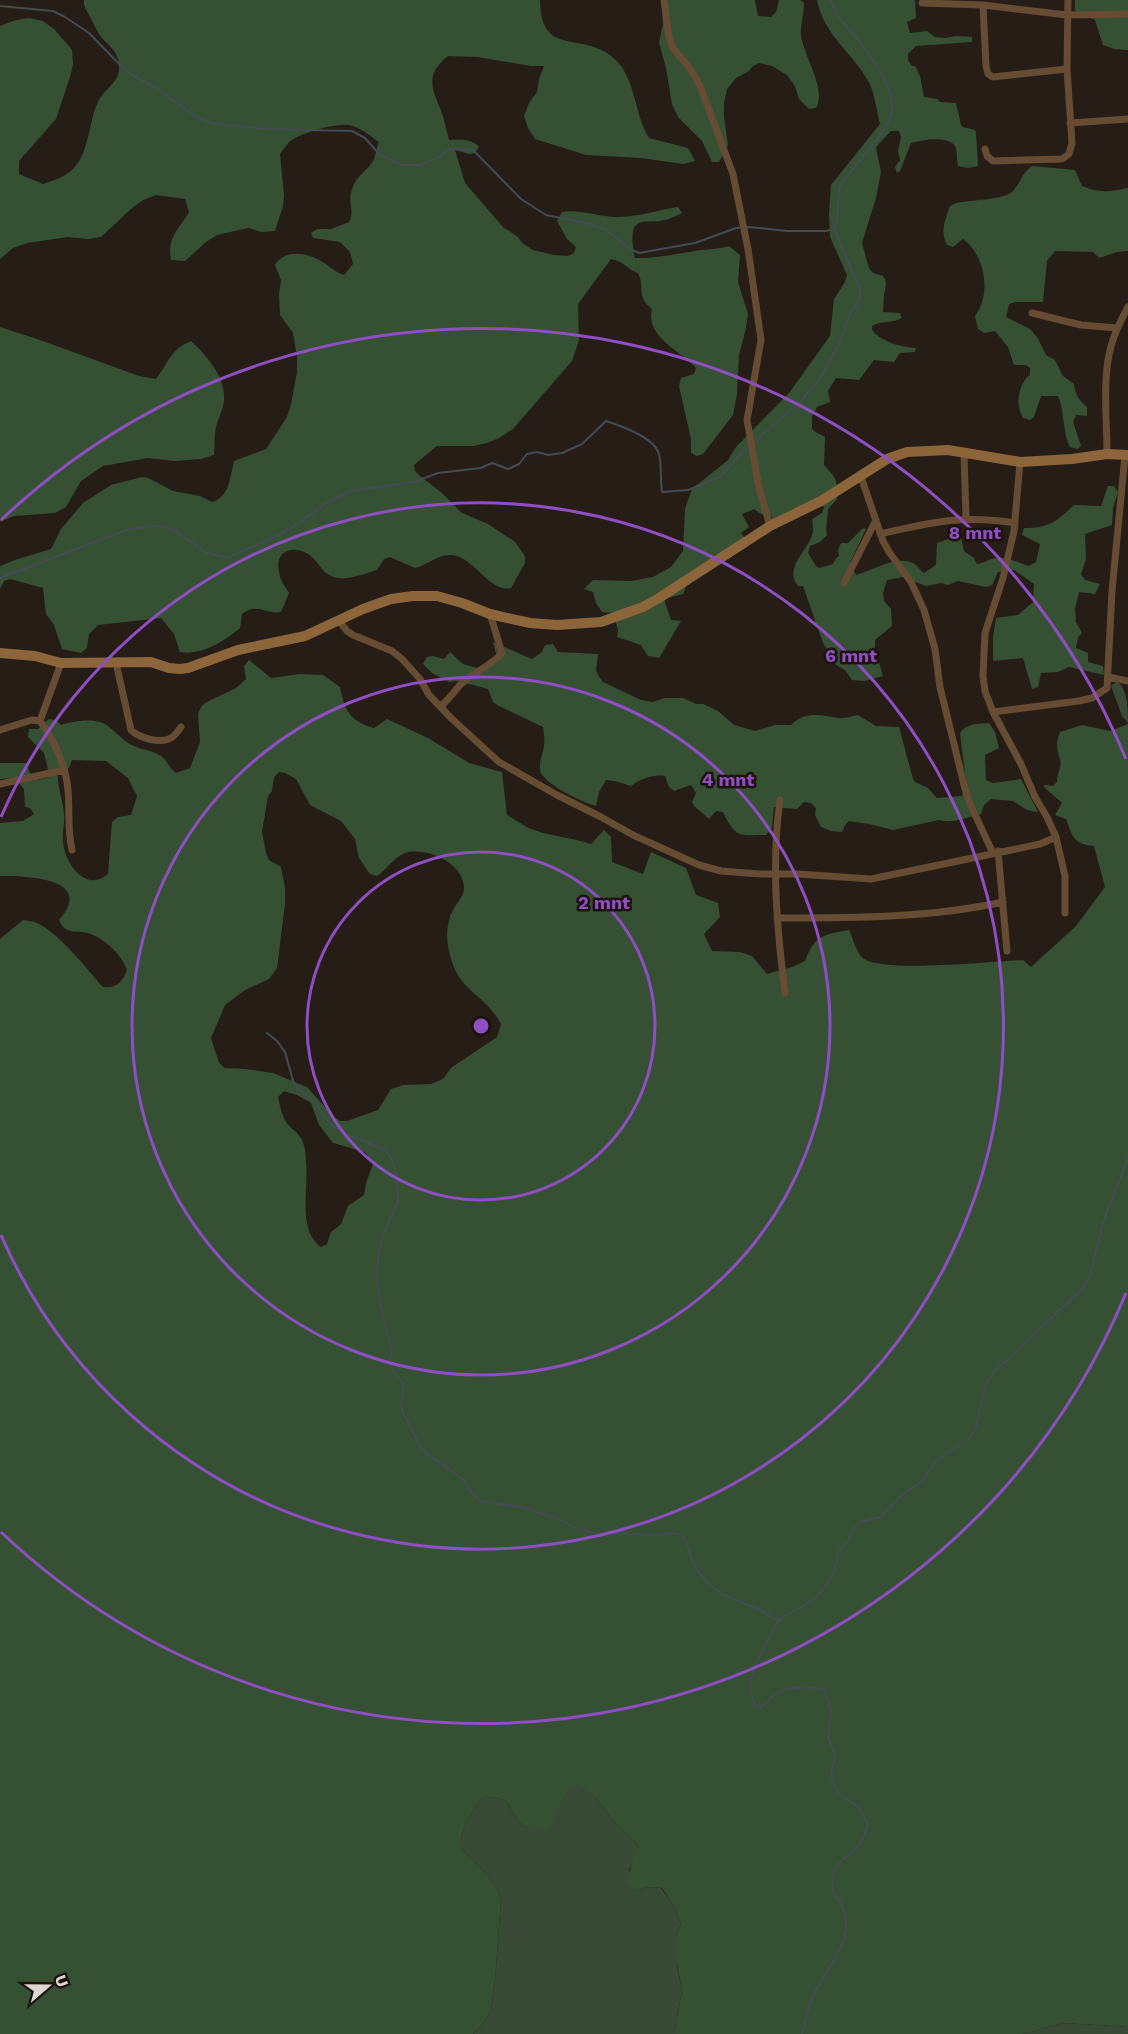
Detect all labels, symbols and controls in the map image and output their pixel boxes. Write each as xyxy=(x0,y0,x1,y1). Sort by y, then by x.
text: 8 mnt xyxy=(949,522,1001,543)
text: 6 mnt xyxy=(825,645,877,666)
text: 4 mnt xyxy=(702,769,754,790)
text: 2 mnt xyxy=(578,892,630,913)
centre of rings xyxy=(471,1016,491,1036)
north arrow xyxy=(18,1956,78,2016)
text: U xyxy=(51,1972,72,1990)

